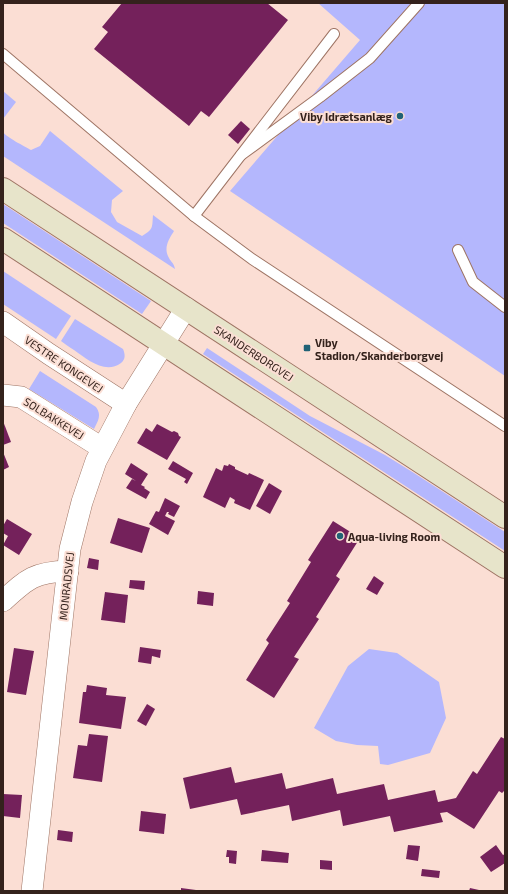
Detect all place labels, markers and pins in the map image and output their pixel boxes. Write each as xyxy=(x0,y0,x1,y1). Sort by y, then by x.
place label: Viby Idrætsanlæg xyxy=(300,110,393,124)
marker: Viby Idrætsanlæg xyxy=(395,111,405,121)
place label: Viby Stadion/Skanderborgvej xyxy=(315,336,443,363)
marker: Viby Stadion/Skanderborgvej xyxy=(302,343,312,353)
place label: Aqua-living Room xyxy=(348,530,440,543)
marker: Aqua-living Room xyxy=(335,531,345,541)

